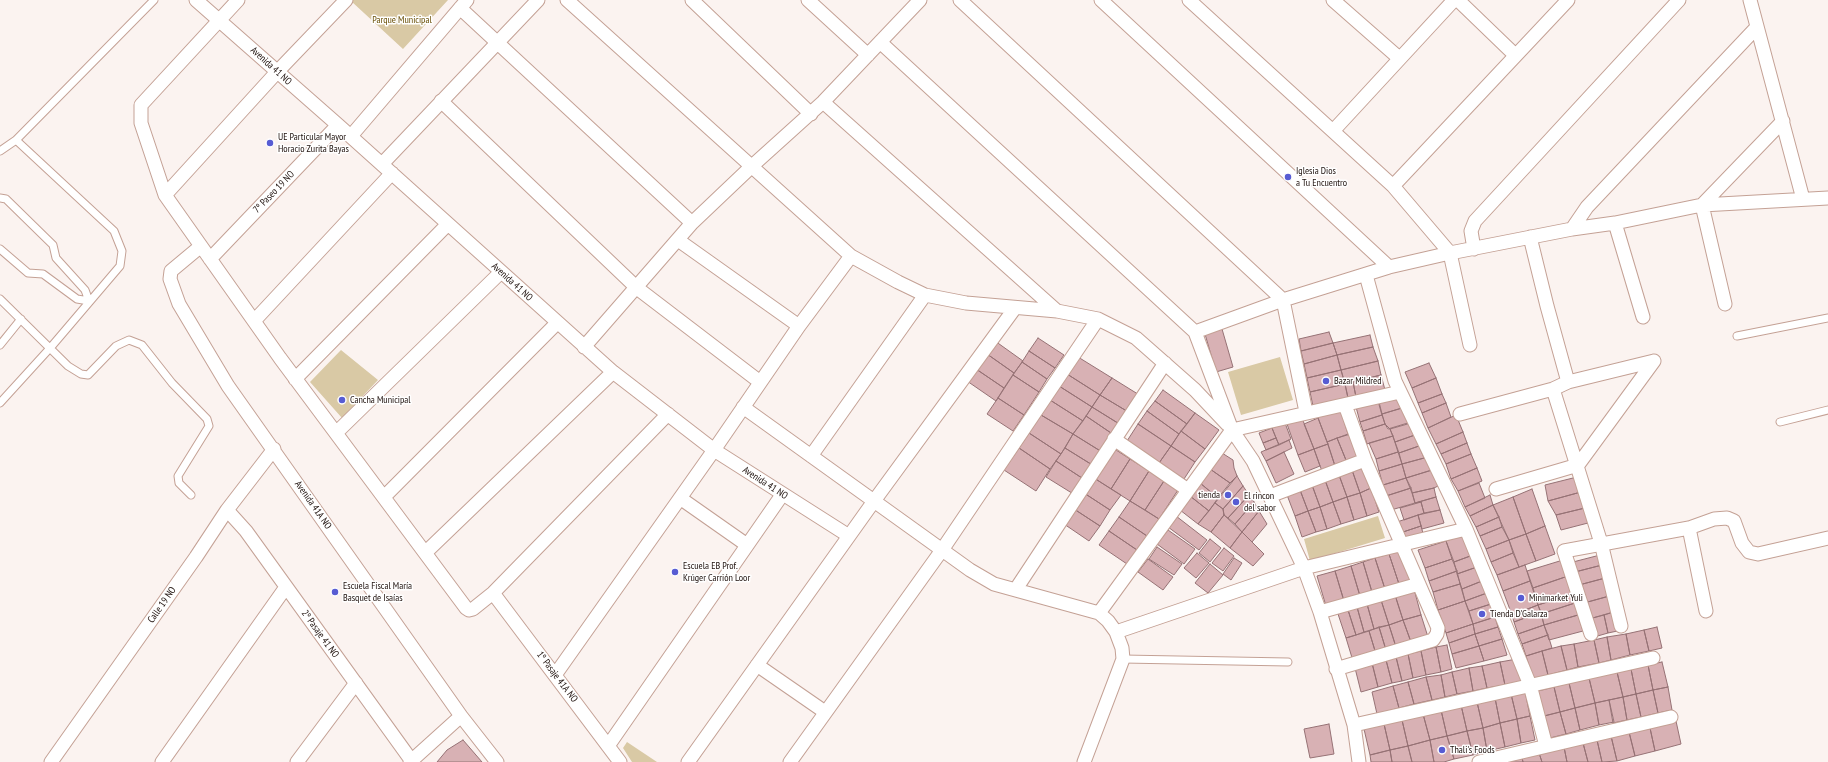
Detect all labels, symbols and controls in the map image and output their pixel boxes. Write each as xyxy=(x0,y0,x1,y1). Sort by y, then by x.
park label: Parque Municipal xyxy=(372,14,432,26)
street label: Avenida 41 NO xyxy=(248,44,294,88)
place label: UE Particular Mayor Horacio Zurita Bayas xyxy=(278,131,349,154)
marker: UE Particular Mayor Horacio Zurita Bayas xyxy=(265,138,275,148)
place label: Iglesia Dios a Tu Encuentro xyxy=(1296,165,1347,188)
street label: 7º Paseo 19 NO xyxy=(251,168,297,216)
marker: Iglesia Dios a Tu Encuentro xyxy=(1283,172,1293,182)
street label: Avenida 41 NO xyxy=(489,260,535,304)
place label: Bazar Mildred xyxy=(1334,375,1382,387)
marker: Bazar Mildred xyxy=(1321,376,1331,386)
place label: Cancha Municipal xyxy=(350,394,411,406)
marker: Cancha Municipal xyxy=(337,395,347,405)
street label: Avenida 41 NO xyxy=(740,464,790,502)
street label: Avenida 41A NO xyxy=(292,479,334,531)
place label: tienda xyxy=(1198,489,1220,501)
marker: tienda xyxy=(1223,490,1233,500)
place label: El rincon del sabor xyxy=(1244,490,1276,514)
marker: El rincon del sabor xyxy=(1231,497,1241,507)
place label: Escuela EB Prof. Krúger Carrión Loor xyxy=(683,560,750,584)
marker: Escuela EB Prof. Krúger Carrión Loor xyxy=(670,567,680,577)
place label: Escuela Fiscal María Basquet de Isaías xyxy=(343,580,412,604)
street label: Calle 19 NO xyxy=(145,585,179,625)
marker: Escuela Fiscal María Basquet de Isaías xyxy=(330,587,340,597)
place label: Minimarket Yuli xyxy=(1529,592,1583,604)
marker: Minimarket Yuli xyxy=(1516,593,1526,603)
street label: 2º Pasaje 41 NO xyxy=(299,608,341,660)
place label: Tienda D'Galarza xyxy=(1490,608,1548,620)
marker: Tienda D'Galarza xyxy=(1477,609,1487,619)
street label: 1º Pasaje 41A NO xyxy=(534,649,580,705)
place label: Thali's Foods xyxy=(1450,744,1495,756)
marker: Thali's Foods xyxy=(1437,745,1447,755)

